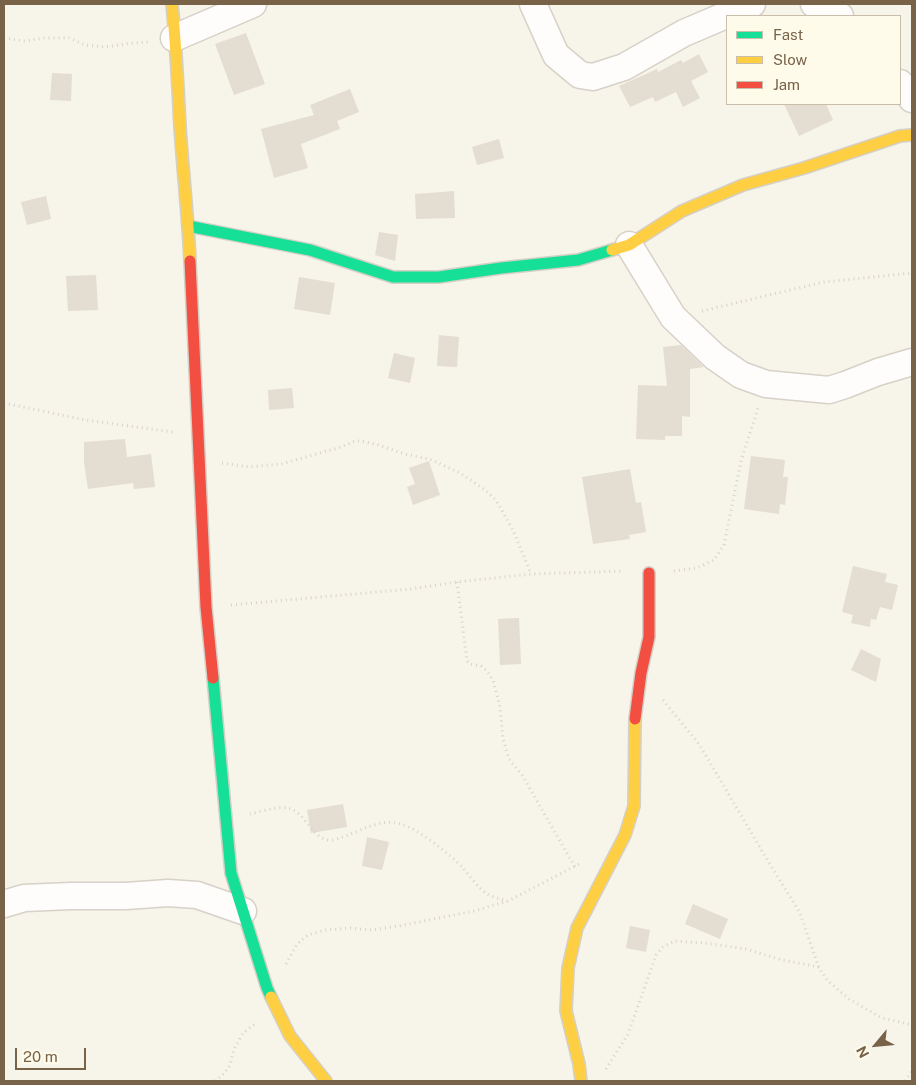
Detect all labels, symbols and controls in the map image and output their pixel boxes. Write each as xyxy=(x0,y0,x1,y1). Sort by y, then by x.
legend xyxy=(726,15,901,105)
text: Fast xyxy=(773,26,803,43)
text: Slow xyxy=(773,51,807,68)
text: Jam xyxy=(773,76,800,93)
north arrow xyxy=(851,1020,901,1070)
scale bar xyxy=(18,1038,89,1070)
text: N xyxy=(853,1043,872,1061)
text: 20 m xyxy=(23,1048,58,1065)

